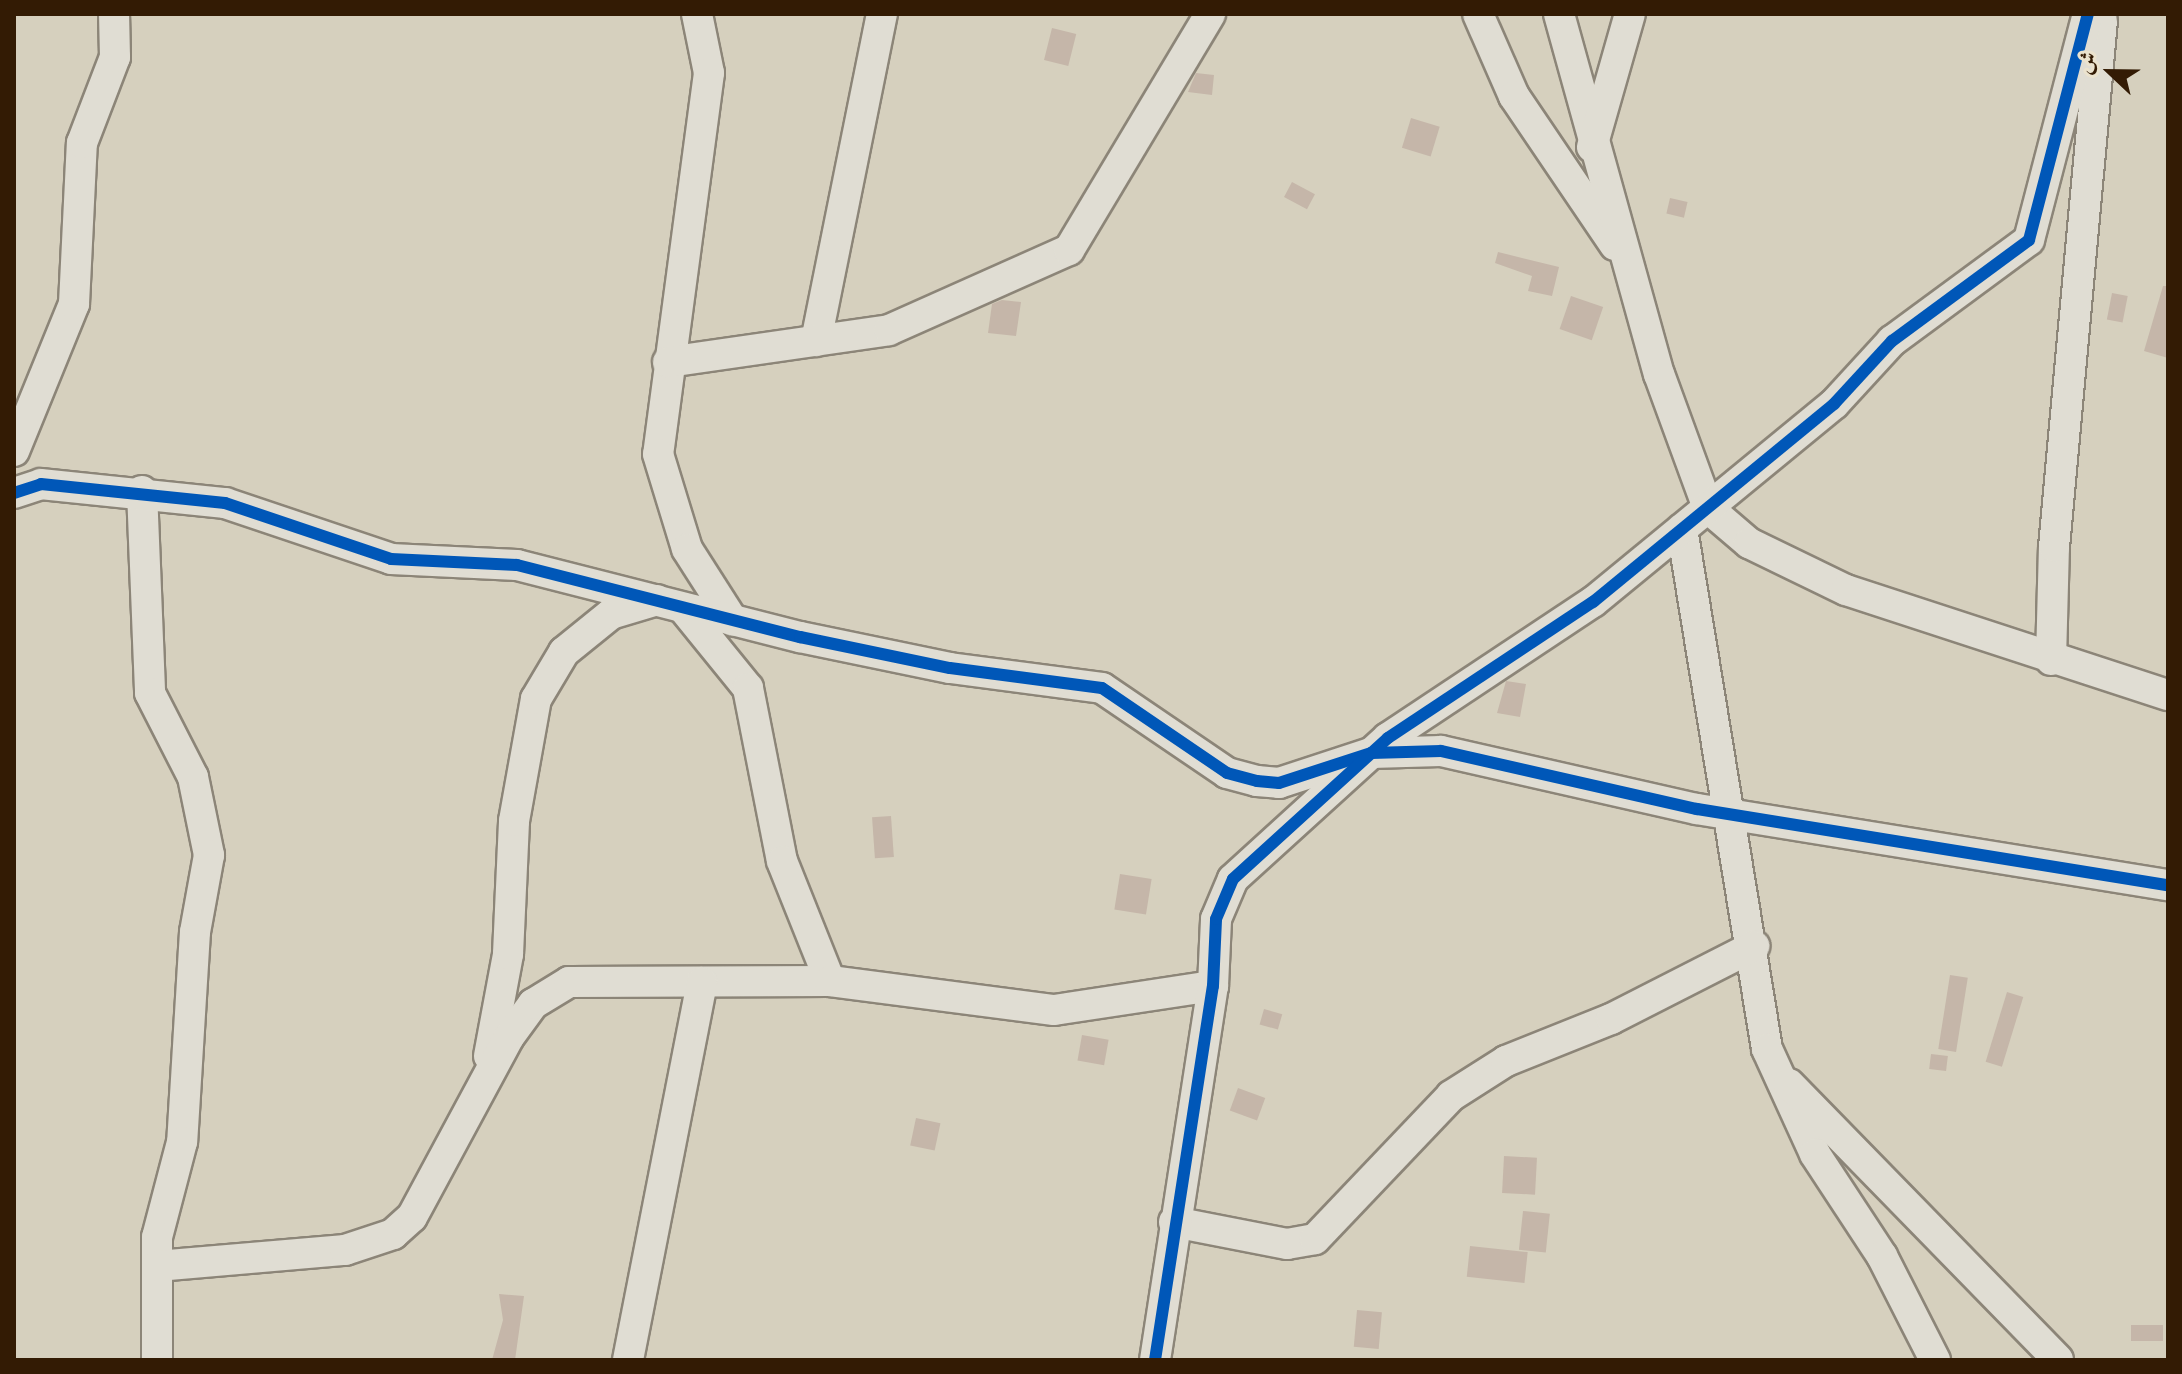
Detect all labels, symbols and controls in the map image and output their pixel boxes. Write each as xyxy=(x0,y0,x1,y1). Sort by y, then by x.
north arrow xyxy=(2070,32,2150,112)
text: ش xyxy=(2073,49,2102,77)

